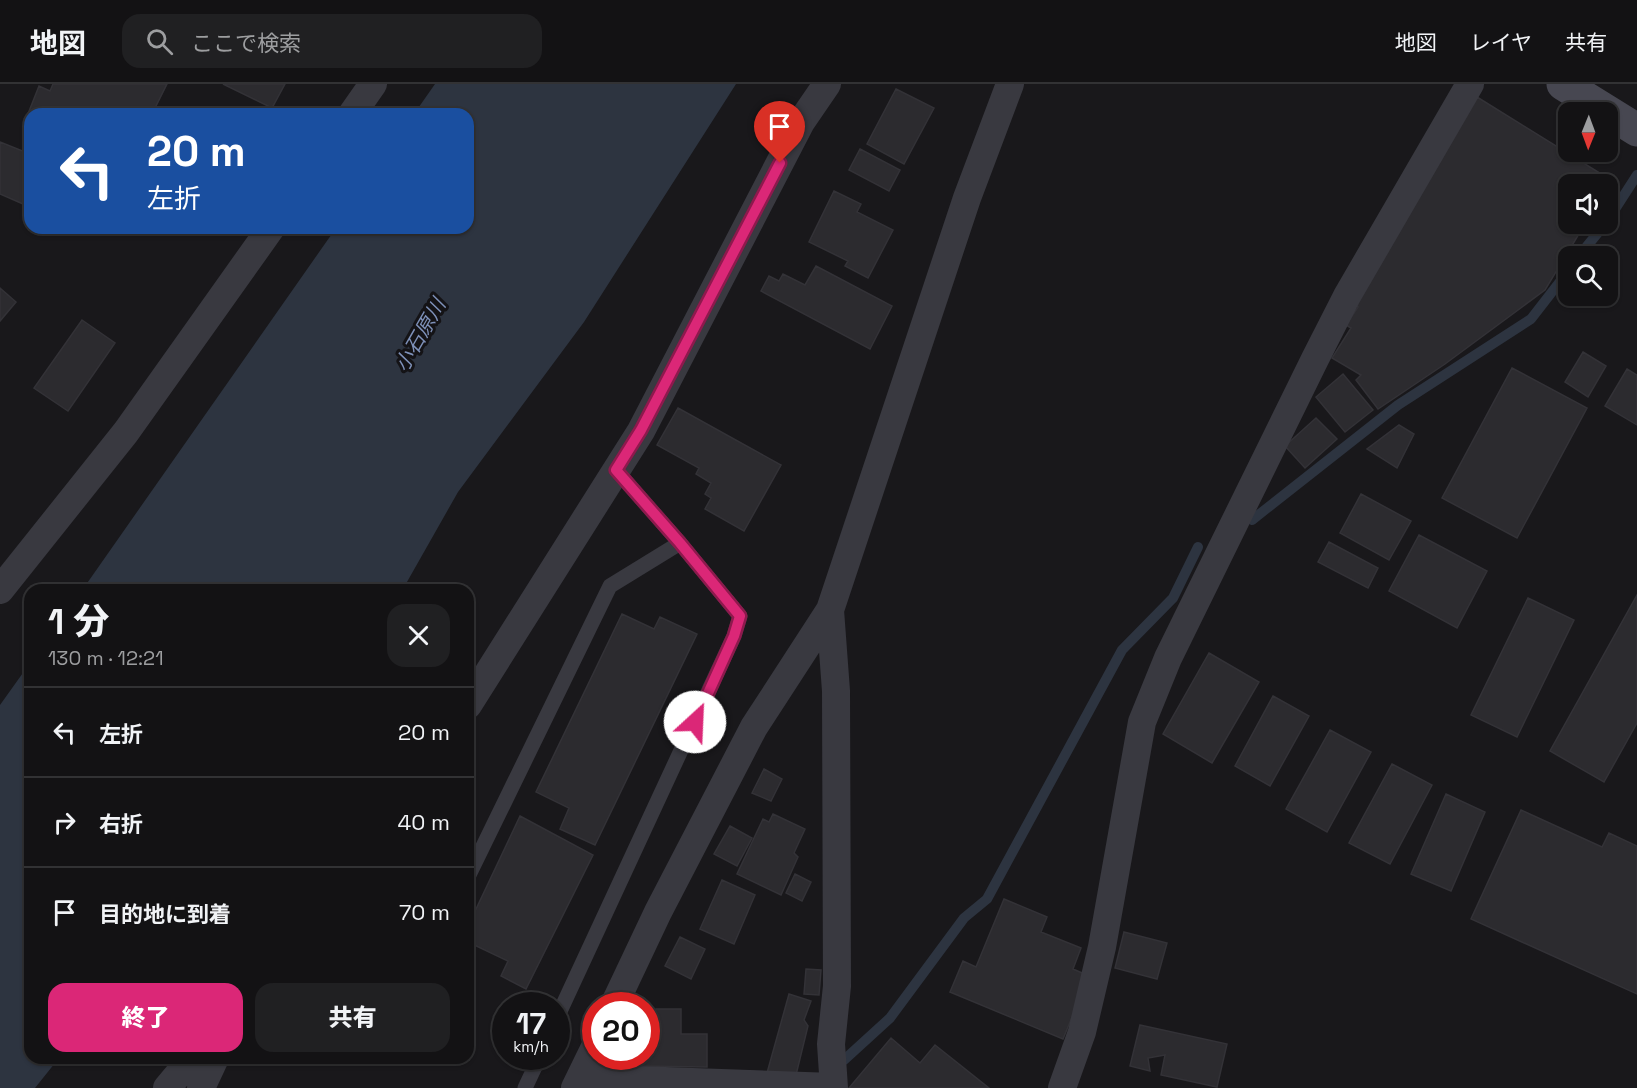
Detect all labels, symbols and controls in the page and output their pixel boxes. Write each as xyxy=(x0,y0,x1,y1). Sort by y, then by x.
search box xyxy=(122,14,542,68)
text: 地図 xyxy=(30,25,86,61)
icon: search xyxy=(143,25,176,58)
text: ここで検索 xyxy=(191,29,301,57)
text: 地図 xyxy=(1395,29,1437,56)
text: レイヤ xyxy=(1470,29,1532,56)
text: 共有 xyxy=(1565,29,1607,56)
pin xyxy=(754,101,805,163)
north arrow xyxy=(1558,102,1618,162)
map controls xyxy=(1558,102,1618,306)
icon: arrive xyxy=(763,110,796,143)
text: 20 m xyxy=(147,125,246,178)
icon: left xyxy=(48,132,126,210)
button: sound xyxy=(1558,174,1618,234)
text: 左折 xyxy=(147,181,201,216)
button: search xyxy=(1558,246,1618,306)
water label: 小石原川 xyxy=(389,292,452,376)
text: 1 分 xyxy=(48,599,109,645)
button: close xyxy=(387,604,450,667)
text: 130 m · 12:21 xyxy=(48,645,164,671)
position arrow xyxy=(663,690,727,754)
icon: left xyxy=(48,716,81,749)
text: 20 m xyxy=(398,718,450,746)
text: 左折 xyxy=(99,720,143,748)
icon: right xyxy=(48,806,81,839)
text: 40 m xyxy=(398,808,450,836)
text: 右折 xyxy=(99,810,143,838)
icon: arrive xyxy=(48,896,81,929)
text: 70 m xyxy=(399,898,450,926)
text: 目的地に到着 xyxy=(99,900,231,928)
button: 終了 xyxy=(48,983,243,1052)
button: 共有 xyxy=(255,983,450,1052)
speed limit sign: 20 xyxy=(582,992,660,1070)
text: 17 xyxy=(516,1004,546,1043)
text: km/h xyxy=(513,1037,549,1056)

